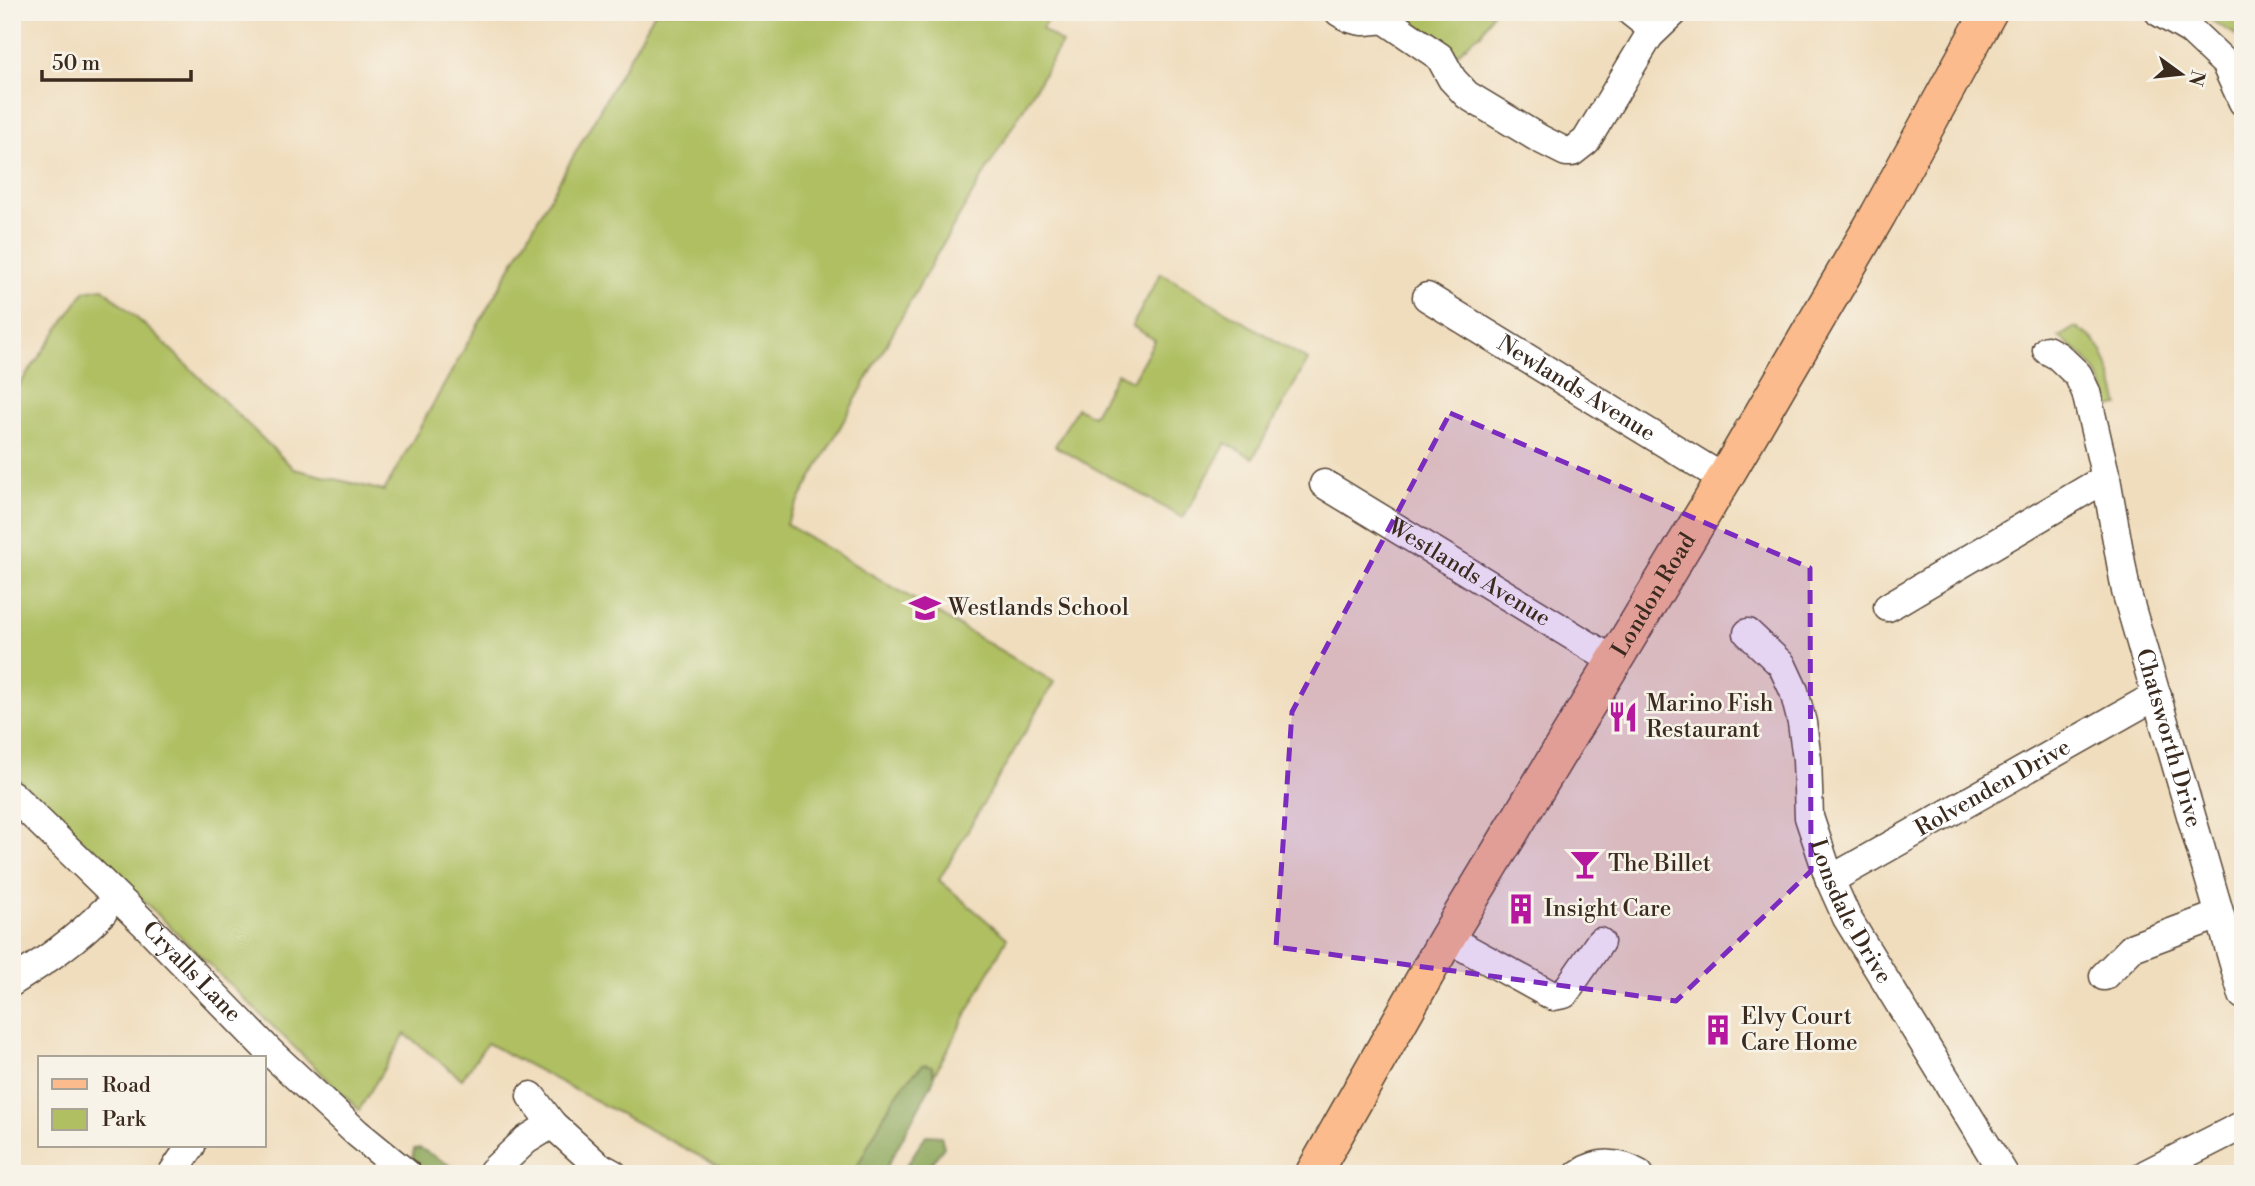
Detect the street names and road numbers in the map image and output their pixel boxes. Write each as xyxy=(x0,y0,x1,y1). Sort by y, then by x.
street label: Newlands Avenue xyxy=(1492,329,1660,447)
street label: Westlands Avenue xyxy=(1382,512,1556,633)
street label: London Road xyxy=(1606,528,1702,662)
street label: Chatsworth Drive xyxy=(2129,646,2208,831)
street label: Rolvenden Drive xyxy=(1910,733,2075,843)
street label: Lonsdale Drive xyxy=(1803,835,1898,989)
street label: Cryalls Lane xyxy=(136,915,247,1028)

